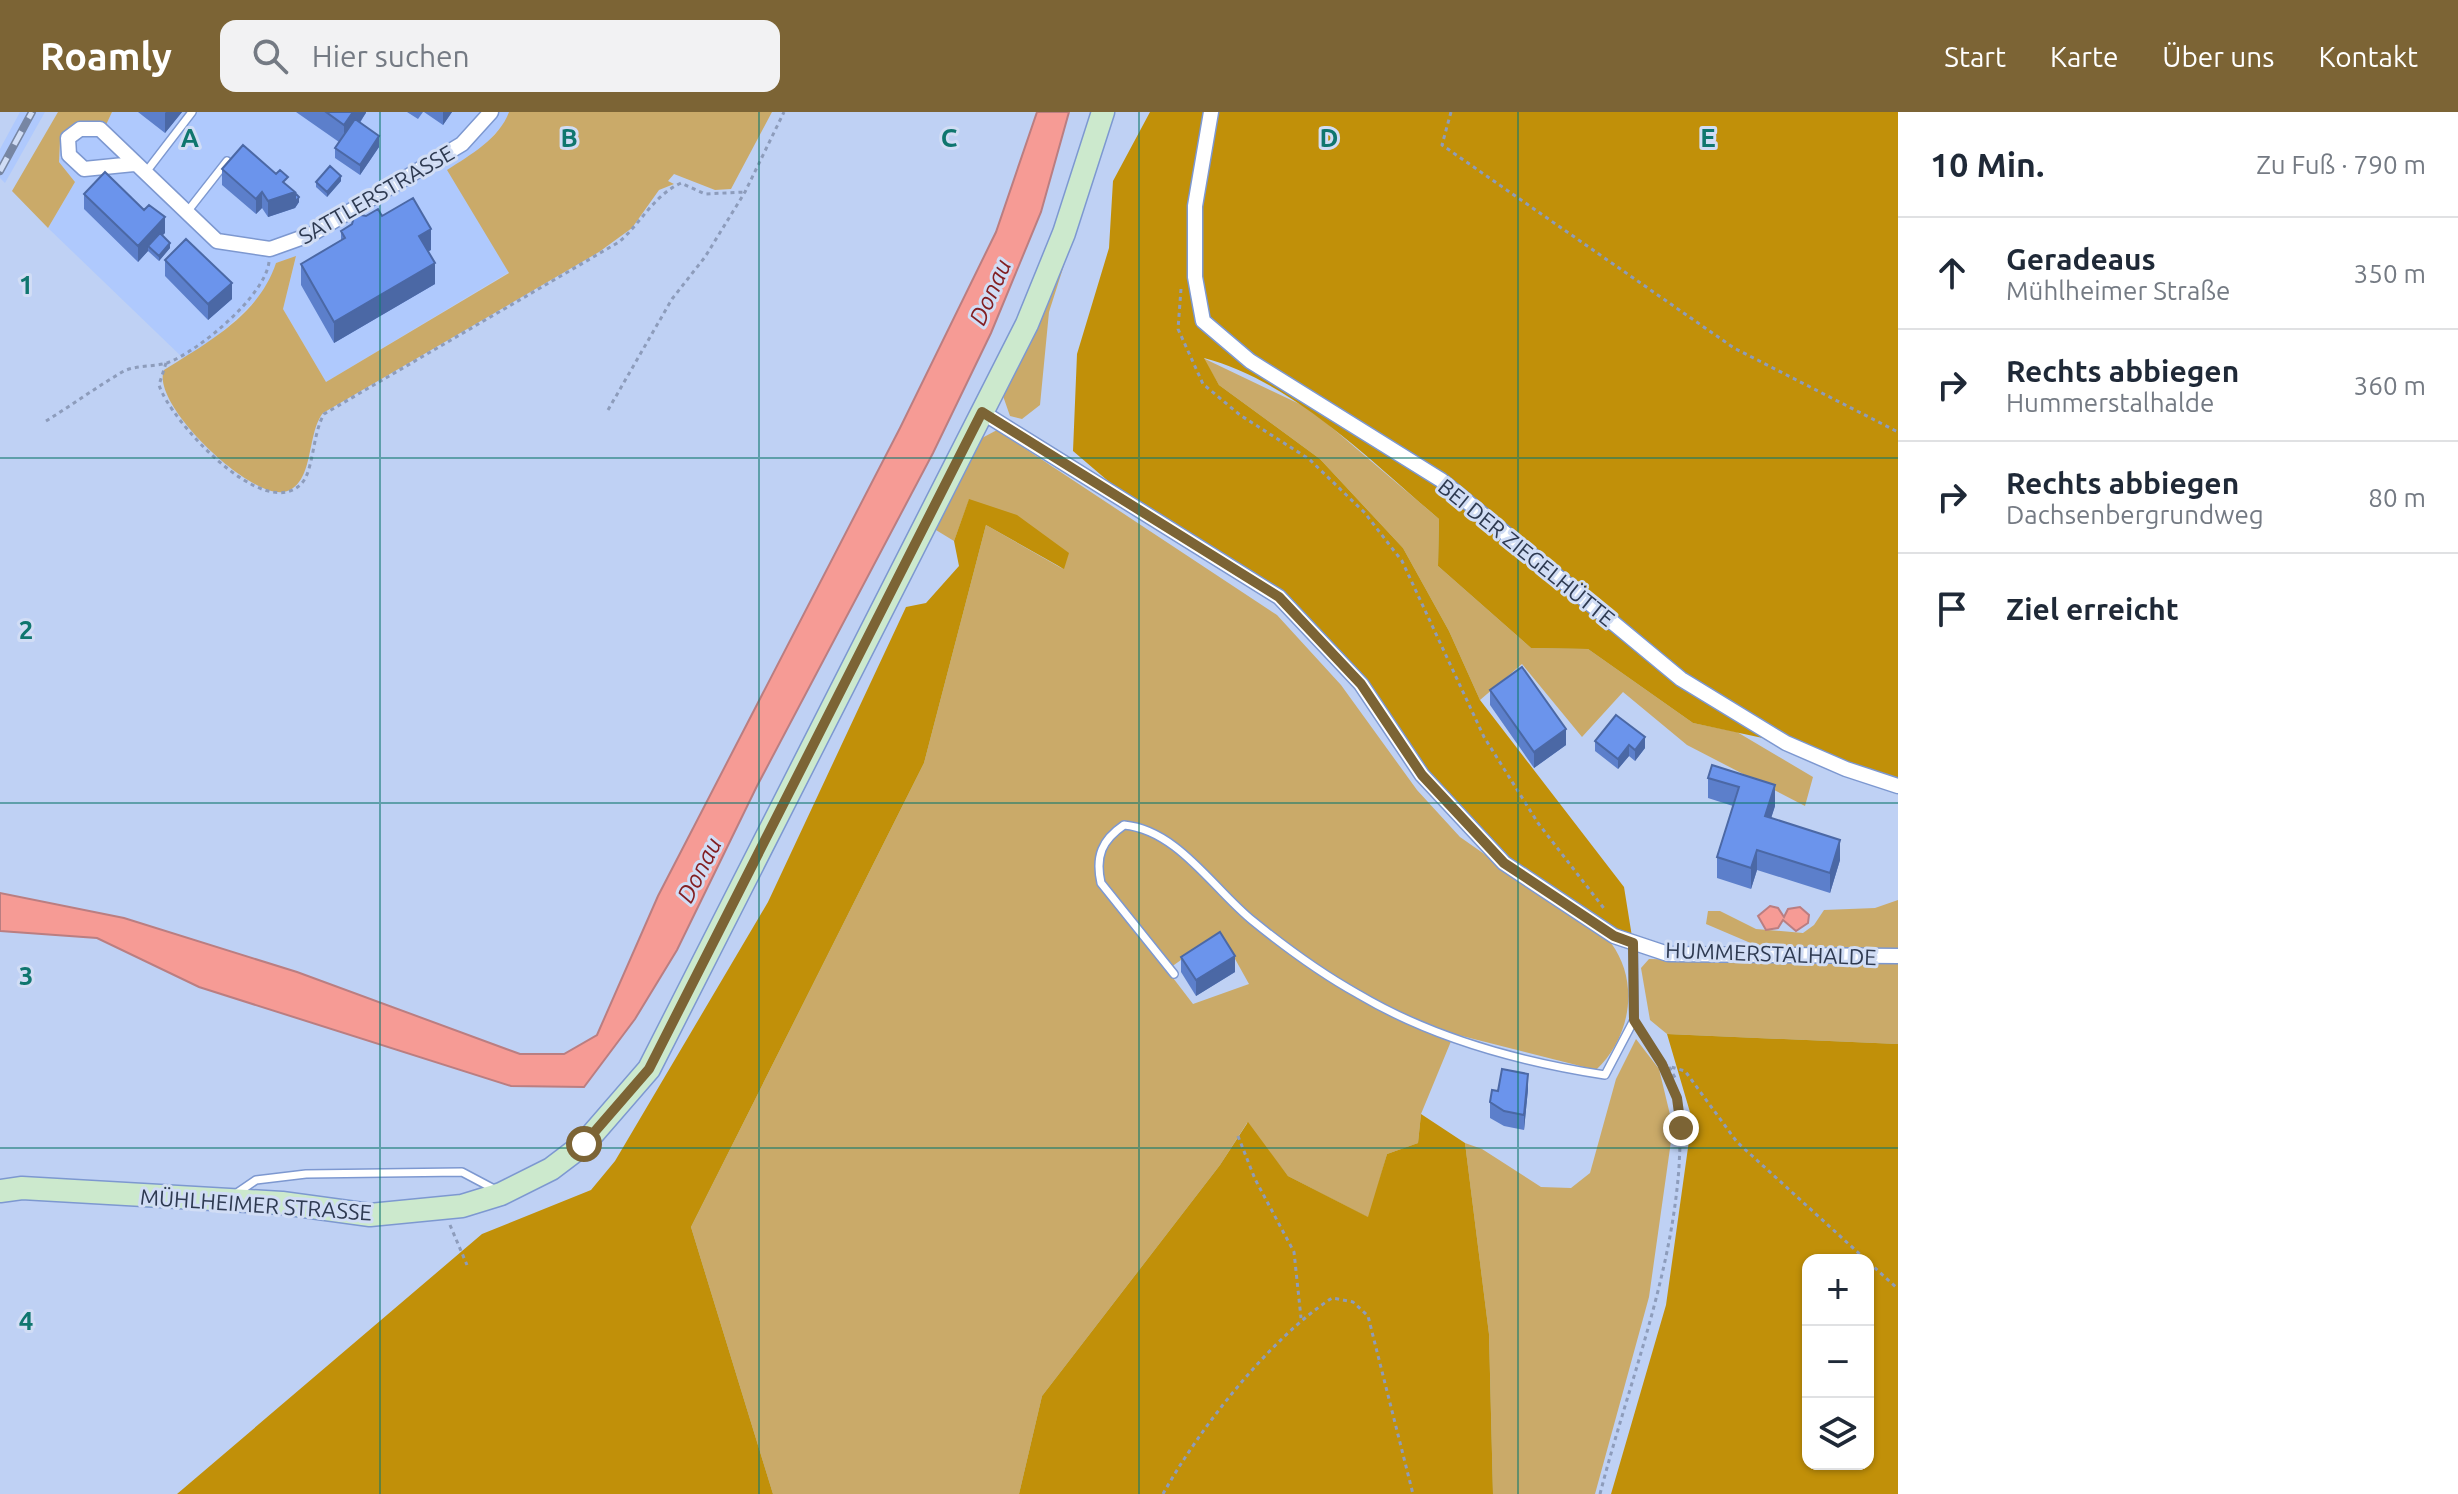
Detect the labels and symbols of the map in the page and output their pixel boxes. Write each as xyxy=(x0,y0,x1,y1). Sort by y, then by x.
text: A xyxy=(181,123,200,152)
text: B xyxy=(560,123,578,152)
text: C xyxy=(941,123,958,152)
text: D xyxy=(1320,123,1338,152)
text: E xyxy=(1700,123,1716,152)
street label: SATTLERSTRASSE xyxy=(294,139,458,249)
water label: Donau xyxy=(964,255,1016,329)
text: 1 xyxy=(19,270,33,299)
street label: BEI DER ZIEGELHÜTTE xyxy=(1434,473,1620,631)
text: 2 xyxy=(19,615,33,644)
water label: Donau xyxy=(671,833,727,907)
street label: HUMMERSTALHALDE xyxy=(1665,937,1877,969)
text: 3 xyxy=(19,961,33,990)
route end xyxy=(1663,1110,1699,1146)
route start xyxy=(566,1126,602,1162)
street label: MÜHLHEIMER STRASSE xyxy=(139,1183,373,1225)
text: 4 xyxy=(19,1306,33,1335)

